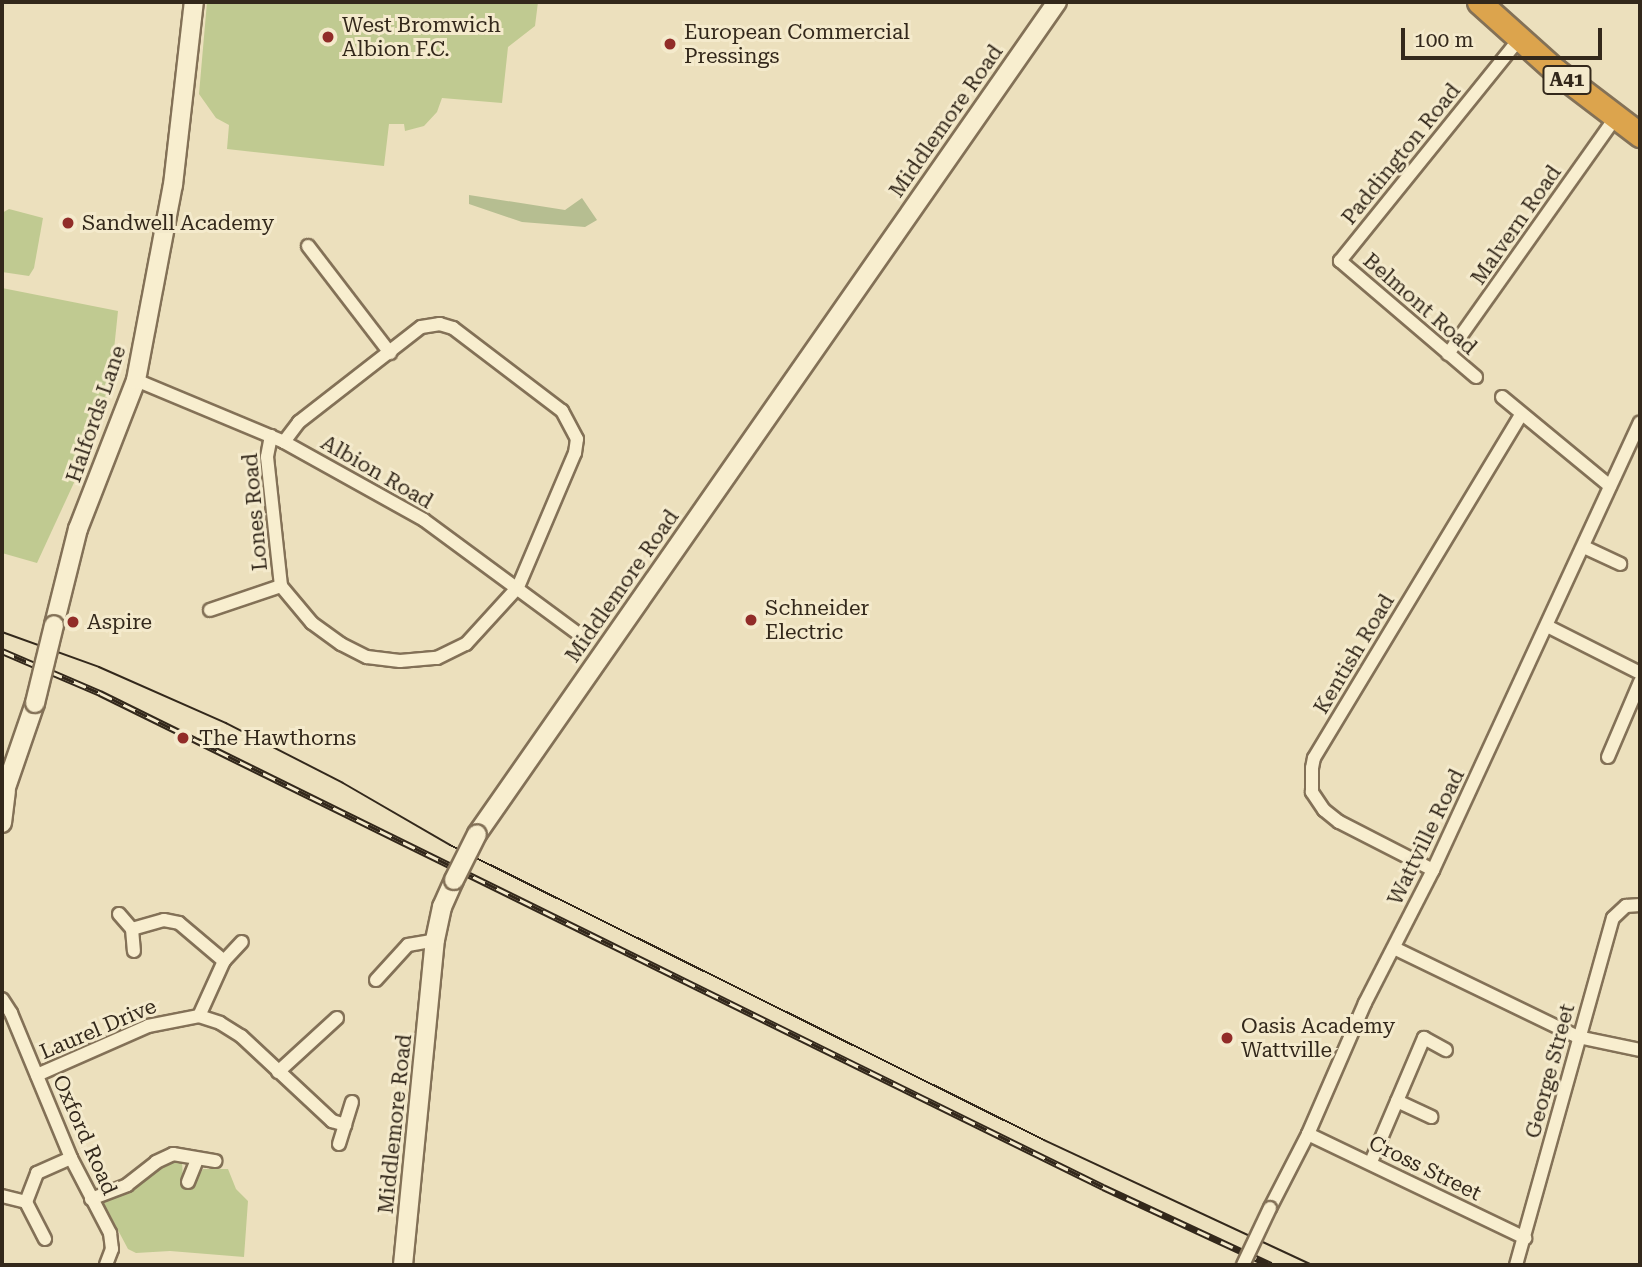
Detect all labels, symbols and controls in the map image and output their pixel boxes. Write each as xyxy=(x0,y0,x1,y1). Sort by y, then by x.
place label: West Bromwich Albion F.C. xyxy=(342,12,501,62)
scale bar xyxy=(1404,14,1605,58)
place label: European Commercial Pressings xyxy=(684,19,910,69)
text: 100 m xyxy=(1414,28,1474,52)
marker: West Bromwich Albion F.C. xyxy=(320,29,336,45)
marker: European Commercial Pressings xyxy=(662,36,678,52)
street label: Middlemore Road xyxy=(884,40,1008,202)
road number: A41 xyxy=(1541,64,1593,96)
street label: Paddington Road xyxy=(1336,78,1466,230)
street label: Malvern Road xyxy=(1466,160,1566,290)
place label: Sandwell Academy xyxy=(82,210,274,236)
marker: Sandwell Academy xyxy=(60,215,76,231)
street label: Belmont Road xyxy=(1358,248,1482,360)
street label: Halfords Lane xyxy=(61,342,131,486)
street label: Albion Road xyxy=(317,430,437,514)
street label: Lones Road xyxy=(237,452,273,572)
street label: Middlemore Road xyxy=(560,505,684,667)
street label: Kentish Road xyxy=(1308,590,1400,718)
place label: Schneider Electric xyxy=(765,595,869,645)
place label: Aspire xyxy=(87,609,152,635)
marker: Schneider Electric xyxy=(743,612,759,628)
marker: Aspire xyxy=(65,614,81,630)
place label: The Hawthorns xyxy=(199,725,356,751)
marker: The Hawthorns xyxy=(173,728,193,748)
street label: Wattville Road xyxy=(1382,765,1470,909)
street label: Laurel Drive xyxy=(36,993,160,1065)
street label: George Street xyxy=(1520,1001,1580,1141)
place label: Oasis Academy Wattville xyxy=(1241,1013,1395,1063)
marker: Oasis Academy Wattville xyxy=(1219,1030,1235,1046)
street label: Middlemore Road xyxy=(373,1033,417,1215)
street label: Oxford Road xyxy=(47,1071,123,1199)
street label: Cross Street xyxy=(1365,1130,1485,1206)

